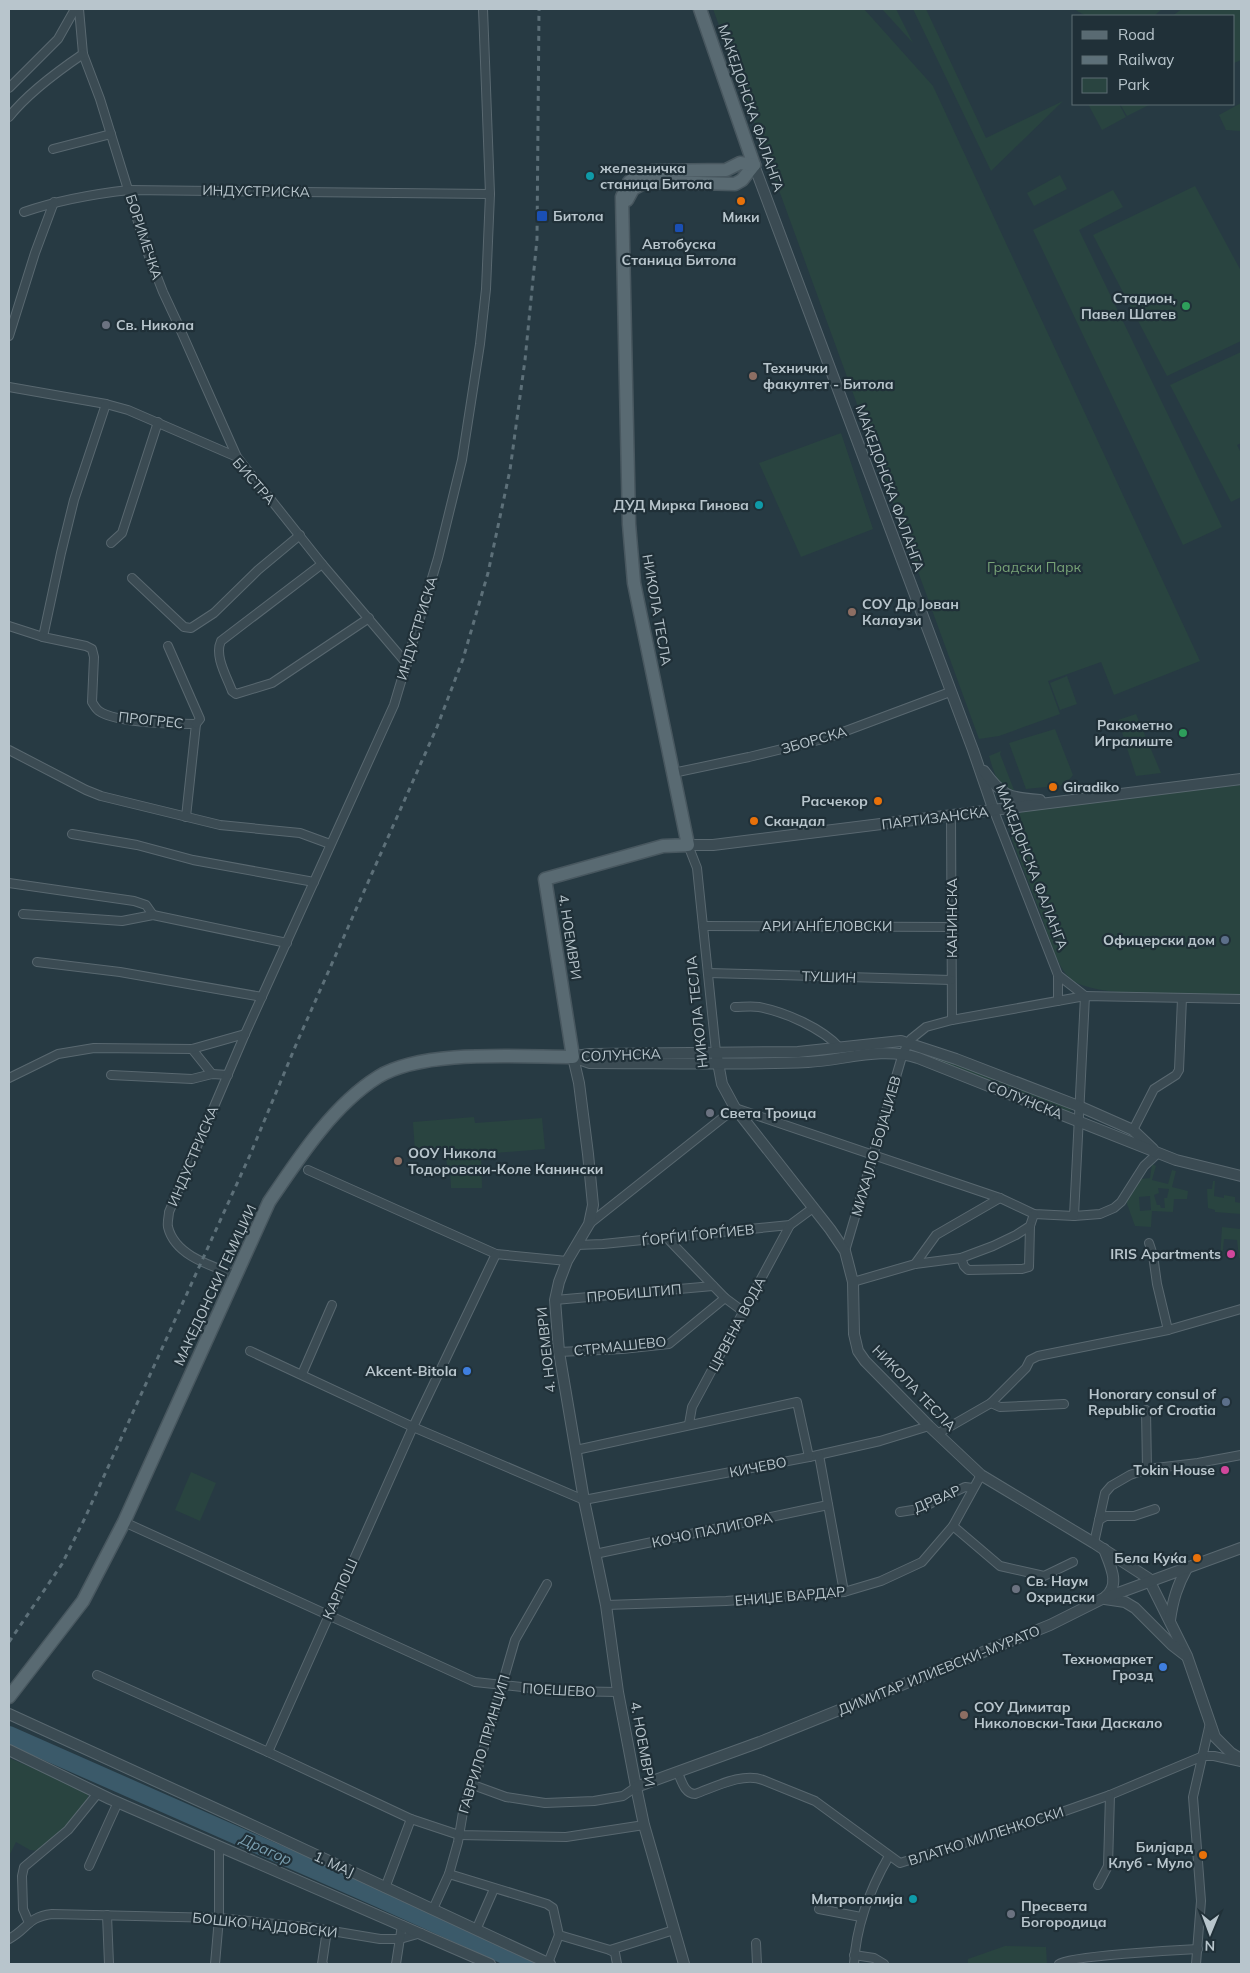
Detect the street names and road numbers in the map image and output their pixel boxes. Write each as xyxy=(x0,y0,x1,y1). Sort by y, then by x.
street label: МАКЕДОНСКА ФАЛАНГА xyxy=(714,22,788,195)
street label: ИНДУСТРИСКА xyxy=(202,181,311,201)
street label: БОРИМЕЧКА xyxy=(122,192,167,283)
street label: МАКЕДОНСКА ФАЛАНГА xyxy=(851,402,929,574)
street label: БИСТРА xyxy=(229,454,280,509)
street label: НИКОЛА ТЕСЛА xyxy=(638,553,676,668)
street label: ИНДУСТРИСКА xyxy=(393,573,442,682)
street label: ПРОГРЕС xyxy=(118,708,184,732)
street label: ЗБОРСКА xyxy=(779,722,849,758)
street label: МАКЕДОНСКА ФАЛАНГА xyxy=(992,782,1072,953)
street label: ПАРТИЗАНСКА xyxy=(881,802,990,833)
street label: КАНИНСКА xyxy=(943,877,961,958)
street label: 4. НОЕМВРИ xyxy=(554,893,586,981)
street label: АРИ АНЃЕЛОВСКИ xyxy=(762,917,892,935)
street label: НИКОЛА ТЕСЛА xyxy=(682,954,712,1069)
street label: ТУШИН xyxy=(802,967,856,987)
street label: СОЛУНСКА xyxy=(581,1045,662,1065)
street label: МИХАЈЛО БОЈАЏИЕВ xyxy=(847,1074,905,1218)
street label: СОЛУНСКА xyxy=(985,1077,1066,1124)
street label: ИНДУСТРИСКА xyxy=(164,1102,223,1209)
street label: МАКЕДОНСКИ ГЕМИЏИИ xyxy=(170,1202,260,1368)
street label: ЃОРЃИ ЃОРЃИЕВ xyxy=(641,1220,755,1250)
street label: ЦРВЕНА ВОДА xyxy=(705,1273,770,1374)
street label: ПРОБИШТИП xyxy=(586,1280,682,1306)
street label: 4. НОЕМВРИ xyxy=(533,1306,559,1394)
street label: СТРМАШЕВО xyxy=(573,1332,667,1360)
street label: НИКОЛА ТЕСЛА xyxy=(868,1341,960,1435)
street label: КИЧЕВО xyxy=(728,1453,788,1481)
street label: ДРВАР xyxy=(911,1481,963,1517)
street label: КОЧО ПАЛИГОРА xyxy=(650,1508,775,1552)
street label: КАРПОШ xyxy=(319,1556,361,1622)
street label: ЕНИЏЕ ВАРДАР xyxy=(734,1582,846,1610)
street label: ДИМИТАР ИЛИЕВСКИ-МУРАТО xyxy=(835,1621,1043,1719)
street label: ГАВРИЛО ПРИНЦИП xyxy=(454,1672,514,1816)
street label: ПОЕШЕВО xyxy=(522,1679,596,1701)
street label: 4. НОЕМВРИ xyxy=(627,1700,659,1788)
street label: ВЛАТКО МИЛЕНКОСКИ xyxy=(906,1802,1066,1870)
street label: 1. МАЈ xyxy=(311,1847,357,1881)
street label: БОШКО НАЈДОВСКИ xyxy=(192,1908,338,1942)

